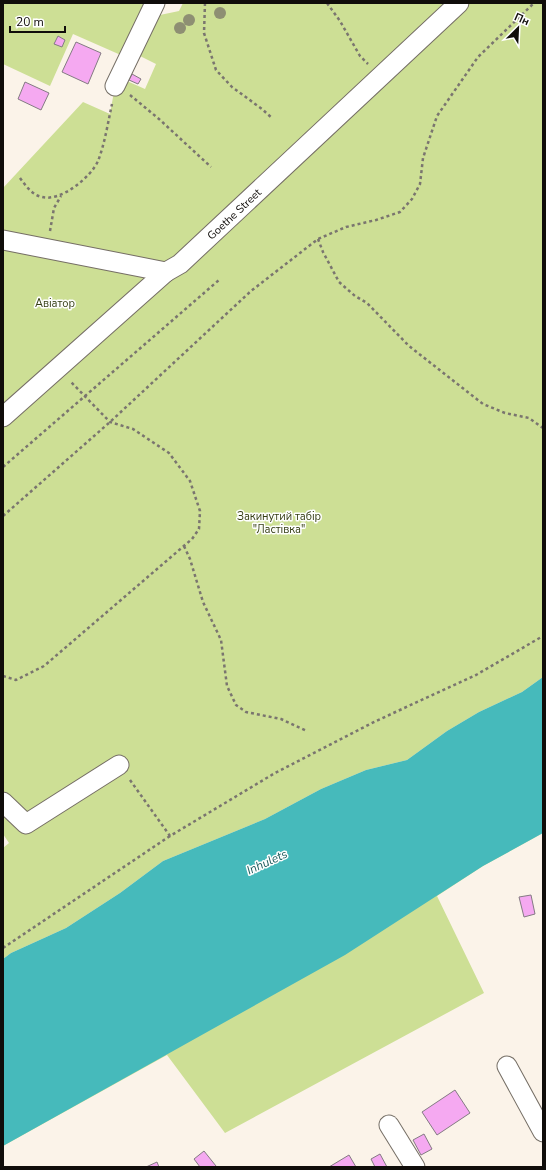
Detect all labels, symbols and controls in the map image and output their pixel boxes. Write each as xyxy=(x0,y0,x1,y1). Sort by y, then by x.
scale bar xyxy=(10,8,65,34)
north arrow xyxy=(498,8,538,48)
text: Пн xyxy=(512,9,532,29)
text: 20 m xyxy=(16,14,44,30)
street label: Goethe Street xyxy=(204,185,265,243)
park label: Авіатор xyxy=(35,296,75,311)
park label: Закинутий табір "Ластівка" xyxy=(237,509,321,537)
water label: Inhulets xyxy=(244,846,290,878)

